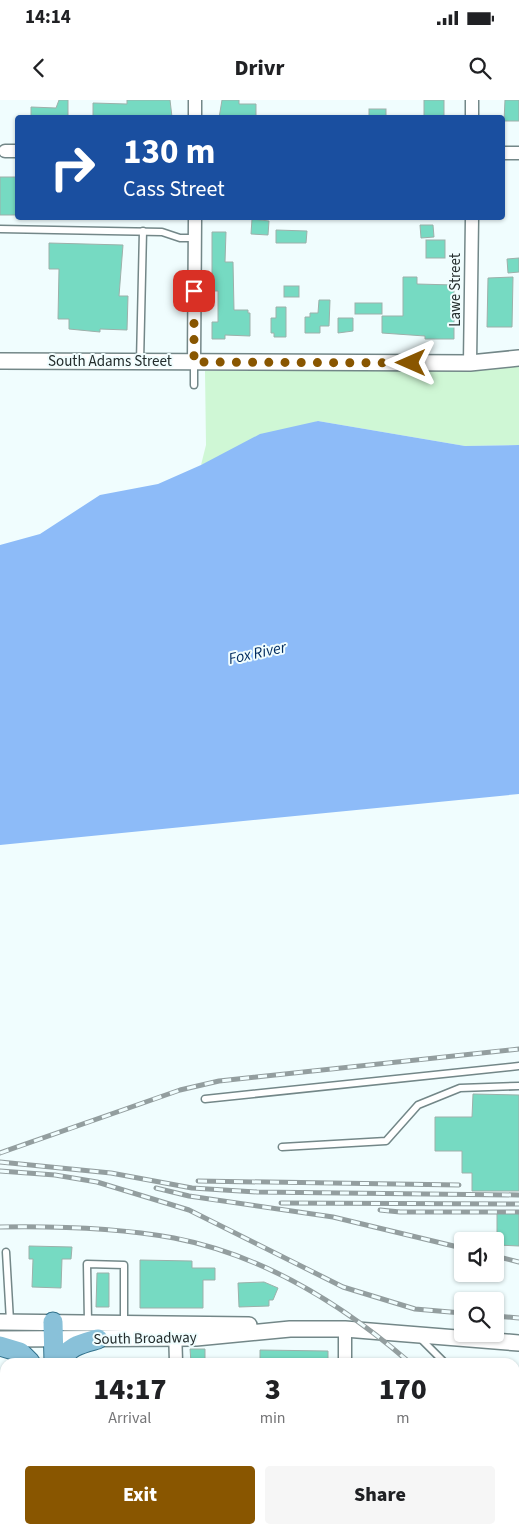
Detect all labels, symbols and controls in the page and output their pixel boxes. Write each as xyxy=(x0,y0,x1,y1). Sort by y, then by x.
text: 14:14 xyxy=(25,4,71,31)
text: Drivr xyxy=(235,52,284,84)
icon: back xyxy=(25,54,53,82)
icon: search xyxy=(466,54,494,82)
text: 130 m xyxy=(123,127,215,177)
icon: right xyxy=(40,135,105,200)
text: Cass Street xyxy=(123,173,225,205)
street label: Lawe Street xyxy=(445,253,466,327)
pin xyxy=(173,270,215,312)
icon: arrive xyxy=(180,277,208,305)
position arrow xyxy=(384,336,436,388)
street label: South Adams Street xyxy=(48,351,172,372)
water label: Fox River xyxy=(226,636,290,670)
map controls xyxy=(454,1232,504,1342)
button: sound xyxy=(454,1232,504,1282)
button: search xyxy=(454,1292,504,1342)
street label: South Broadway xyxy=(93,1327,197,1350)
text: 14:17 xyxy=(93,1368,167,1411)
text: 3 xyxy=(265,1368,281,1411)
text: 170 xyxy=(379,1368,427,1411)
text: Arrival xyxy=(108,1407,151,1429)
text: min xyxy=(260,1407,286,1429)
text: m xyxy=(396,1407,409,1429)
button: Exit xyxy=(25,1466,255,1524)
button: Share xyxy=(265,1466,495,1524)

